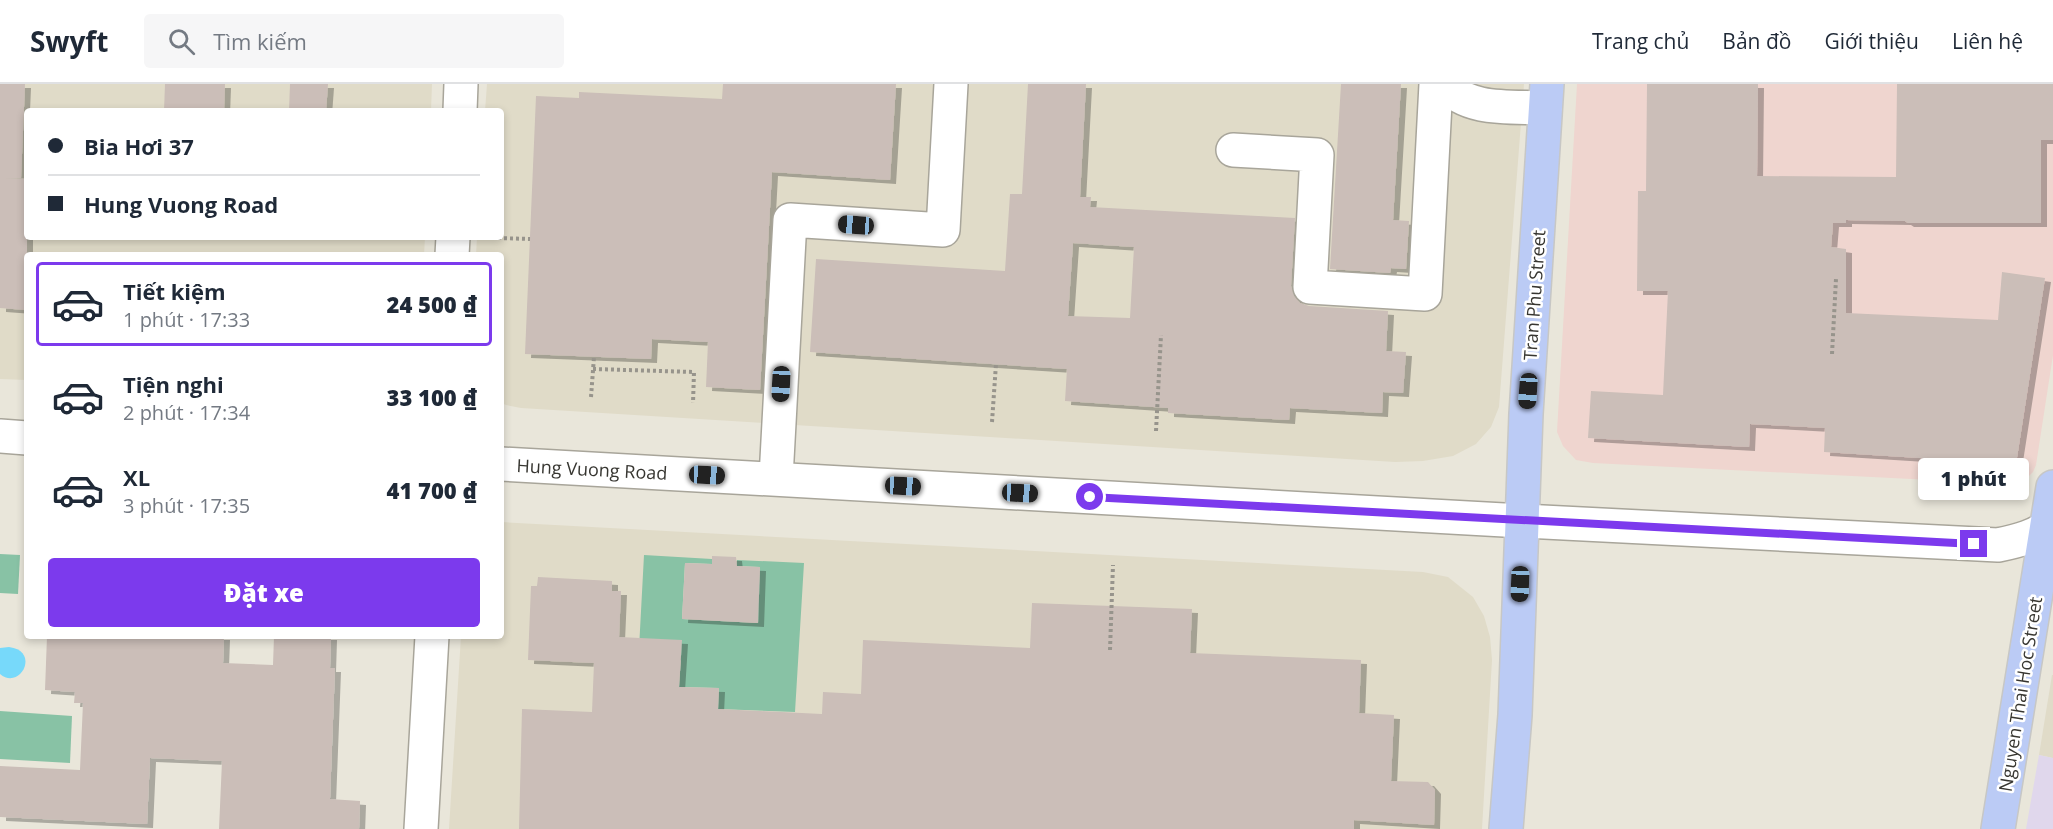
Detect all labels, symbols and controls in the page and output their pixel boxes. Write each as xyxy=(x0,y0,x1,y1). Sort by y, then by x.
search box xyxy=(144,14,564,68)
text: Swyft xyxy=(30,22,108,60)
icon: search xyxy=(165,25,198,58)
text: Tìm kiếm xyxy=(213,26,307,56)
text: Trang chủ xyxy=(1592,27,1689,55)
text: Bản đồ xyxy=(1722,27,1791,55)
text: Giới thiệu xyxy=(1824,27,1919,55)
text: Liên hệ xyxy=(1952,27,2023,55)
text: Bia Hơi 37 xyxy=(84,131,194,161)
text: Hung Vuong Road xyxy=(84,189,278,219)
car xyxy=(837,215,875,235)
street label: Tran Phu Street xyxy=(1517,229,1551,361)
text: Tiết kiệm xyxy=(123,276,226,306)
icon: car xyxy=(51,277,105,331)
text: 24 500 ₫ xyxy=(387,289,477,319)
text: 1 phút · 17:33 xyxy=(123,306,250,333)
car xyxy=(771,366,791,402)
text: Tiện nghi xyxy=(123,369,224,399)
icon: car xyxy=(51,370,105,424)
car xyxy=(1518,372,1538,410)
text: 33 100 ₫ xyxy=(387,382,477,412)
text: 2 phút · 17:34 xyxy=(123,399,250,426)
street label: Hung Vuong Road xyxy=(516,453,668,485)
callout: 1 phút xyxy=(1918,457,2030,499)
text: XL xyxy=(123,462,150,492)
icon: car xyxy=(51,463,105,517)
car xyxy=(689,465,725,485)
text: 1 phút xyxy=(1941,465,2006,492)
text: 41 700 ₫ xyxy=(387,475,477,505)
car xyxy=(885,476,921,496)
car xyxy=(1002,483,1038,503)
route start xyxy=(1076,483,1103,510)
text: 3 phút · 17:35 xyxy=(123,492,250,519)
route end xyxy=(1960,530,1987,557)
button: Đặt xe xyxy=(48,558,480,627)
car xyxy=(1510,566,1530,602)
street label: Nguyen Thai Hoc Street xyxy=(1993,595,2047,793)

